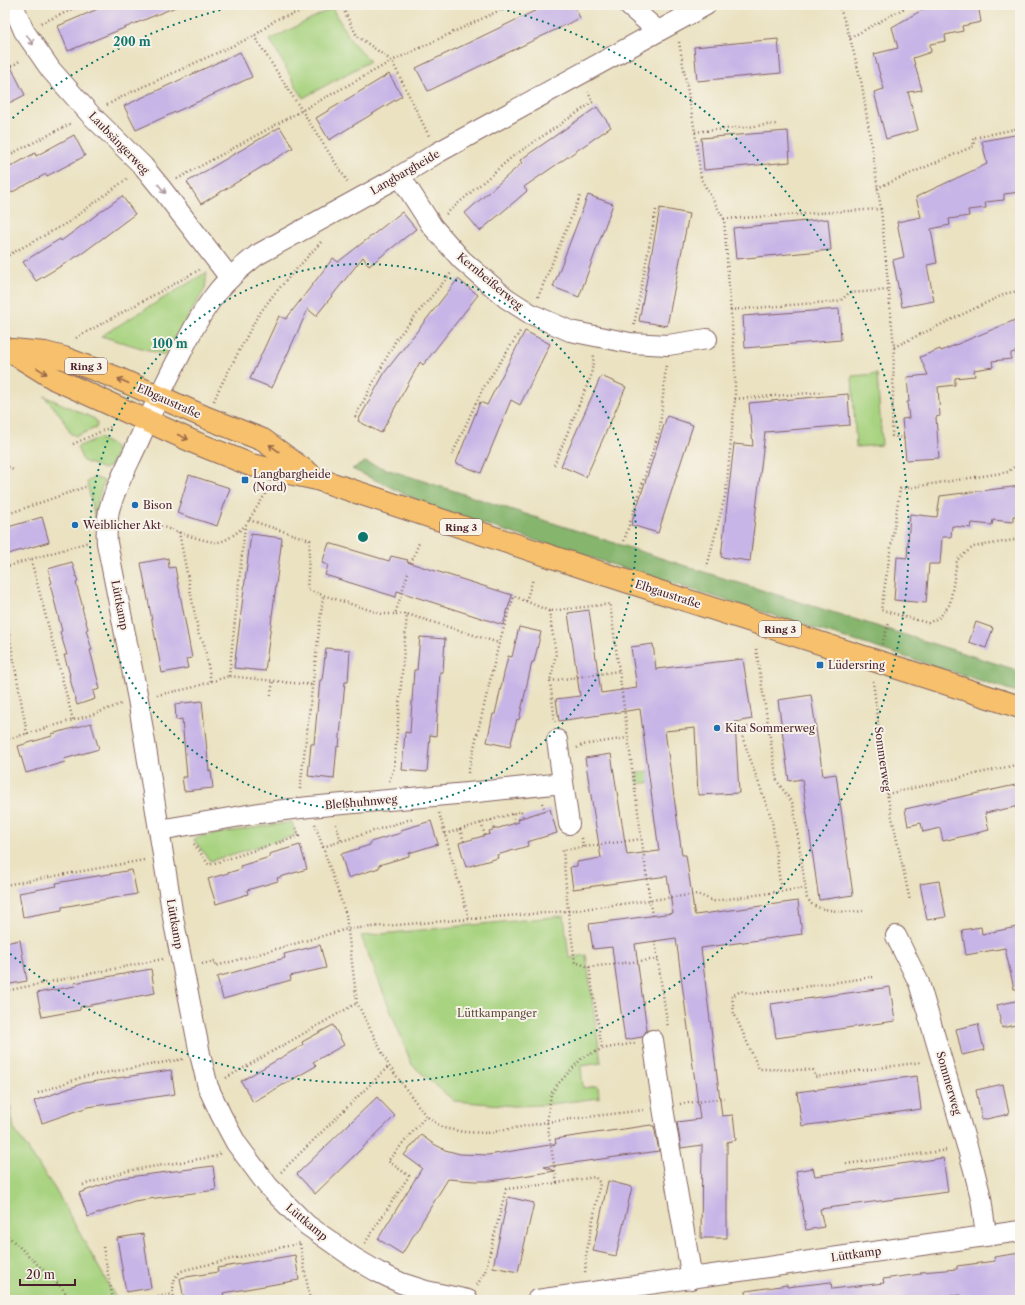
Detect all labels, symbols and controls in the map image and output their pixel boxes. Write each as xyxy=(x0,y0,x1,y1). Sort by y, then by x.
one-way arrow xyxy=(26,34,34,45)
text: 200 m xyxy=(113,34,151,49)
street label: Laubsängerweg xyxy=(86,109,152,177)
street label: Langbargheide xyxy=(368,146,442,198)
one-way arrow xyxy=(158,184,167,195)
street label: Kernbeißerweg xyxy=(454,249,526,313)
text: 100 m xyxy=(152,336,188,351)
road number: Ring 3 xyxy=(65,358,107,374)
one-way arrow xyxy=(36,367,48,375)
one-way arrow xyxy=(117,377,129,384)
street label: Elbgaustraße xyxy=(135,381,203,421)
one-way arrow xyxy=(176,434,188,441)
one-way arrow xyxy=(269,444,280,452)
place label: Langbargheide (Nord) xyxy=(253,467,331,494)
marker: Langbargheide (Nord) xyxy=(240,475,250,485)
place label: Bison xyxy=(143,498,173,512)
marker: Bison xyxy=(130,500,140,510)
place label: Weiblicher Akt xyxy=(82,518,161,532)
road number: Ring 3 xyxy=(440,519,482,535)
marker: Weiblicher Akt xyxy=(70,520,80,530)
centre of rings xyxy=(356,530,370,544)
street label: Elbgaustraße xyxy=(633,577,703,611)
street label: Lüttkamp xyxy=(108,579,132,631)
road number: Ring 3 xyxy=(759,621,801,637)
place label: Lüdersring xyxy=(828,658,885,672)
marker: Lüdersring xyxy=(815,660,825,670)
place label: Kita Sommerweg xyxy=(725,721,815,735)
marker: Kita Sommerweg xyxy=(712,723,722,733)
street label: Sommerweg xyxy=(872,726,895,793)
street label: Bleßhuhnweg xyxy=(324,792,398,812)
street label: Lüttkamp xyxy=(164,898,186,950)
park label: Lüttkampanger xyxy=(457,1006,537,1020)
street label: Sommerweg xyxy=(933,1050,965,1117)
street label: Lüttkamp xyxy=(283,1200,331,1244)
street label: Lüttkamp xyxy=(830,1244,882,1264)
scale bar xyxy=(20,1261,75,1287)
text: 20 m xyxy=(26,1267,55,1282)

